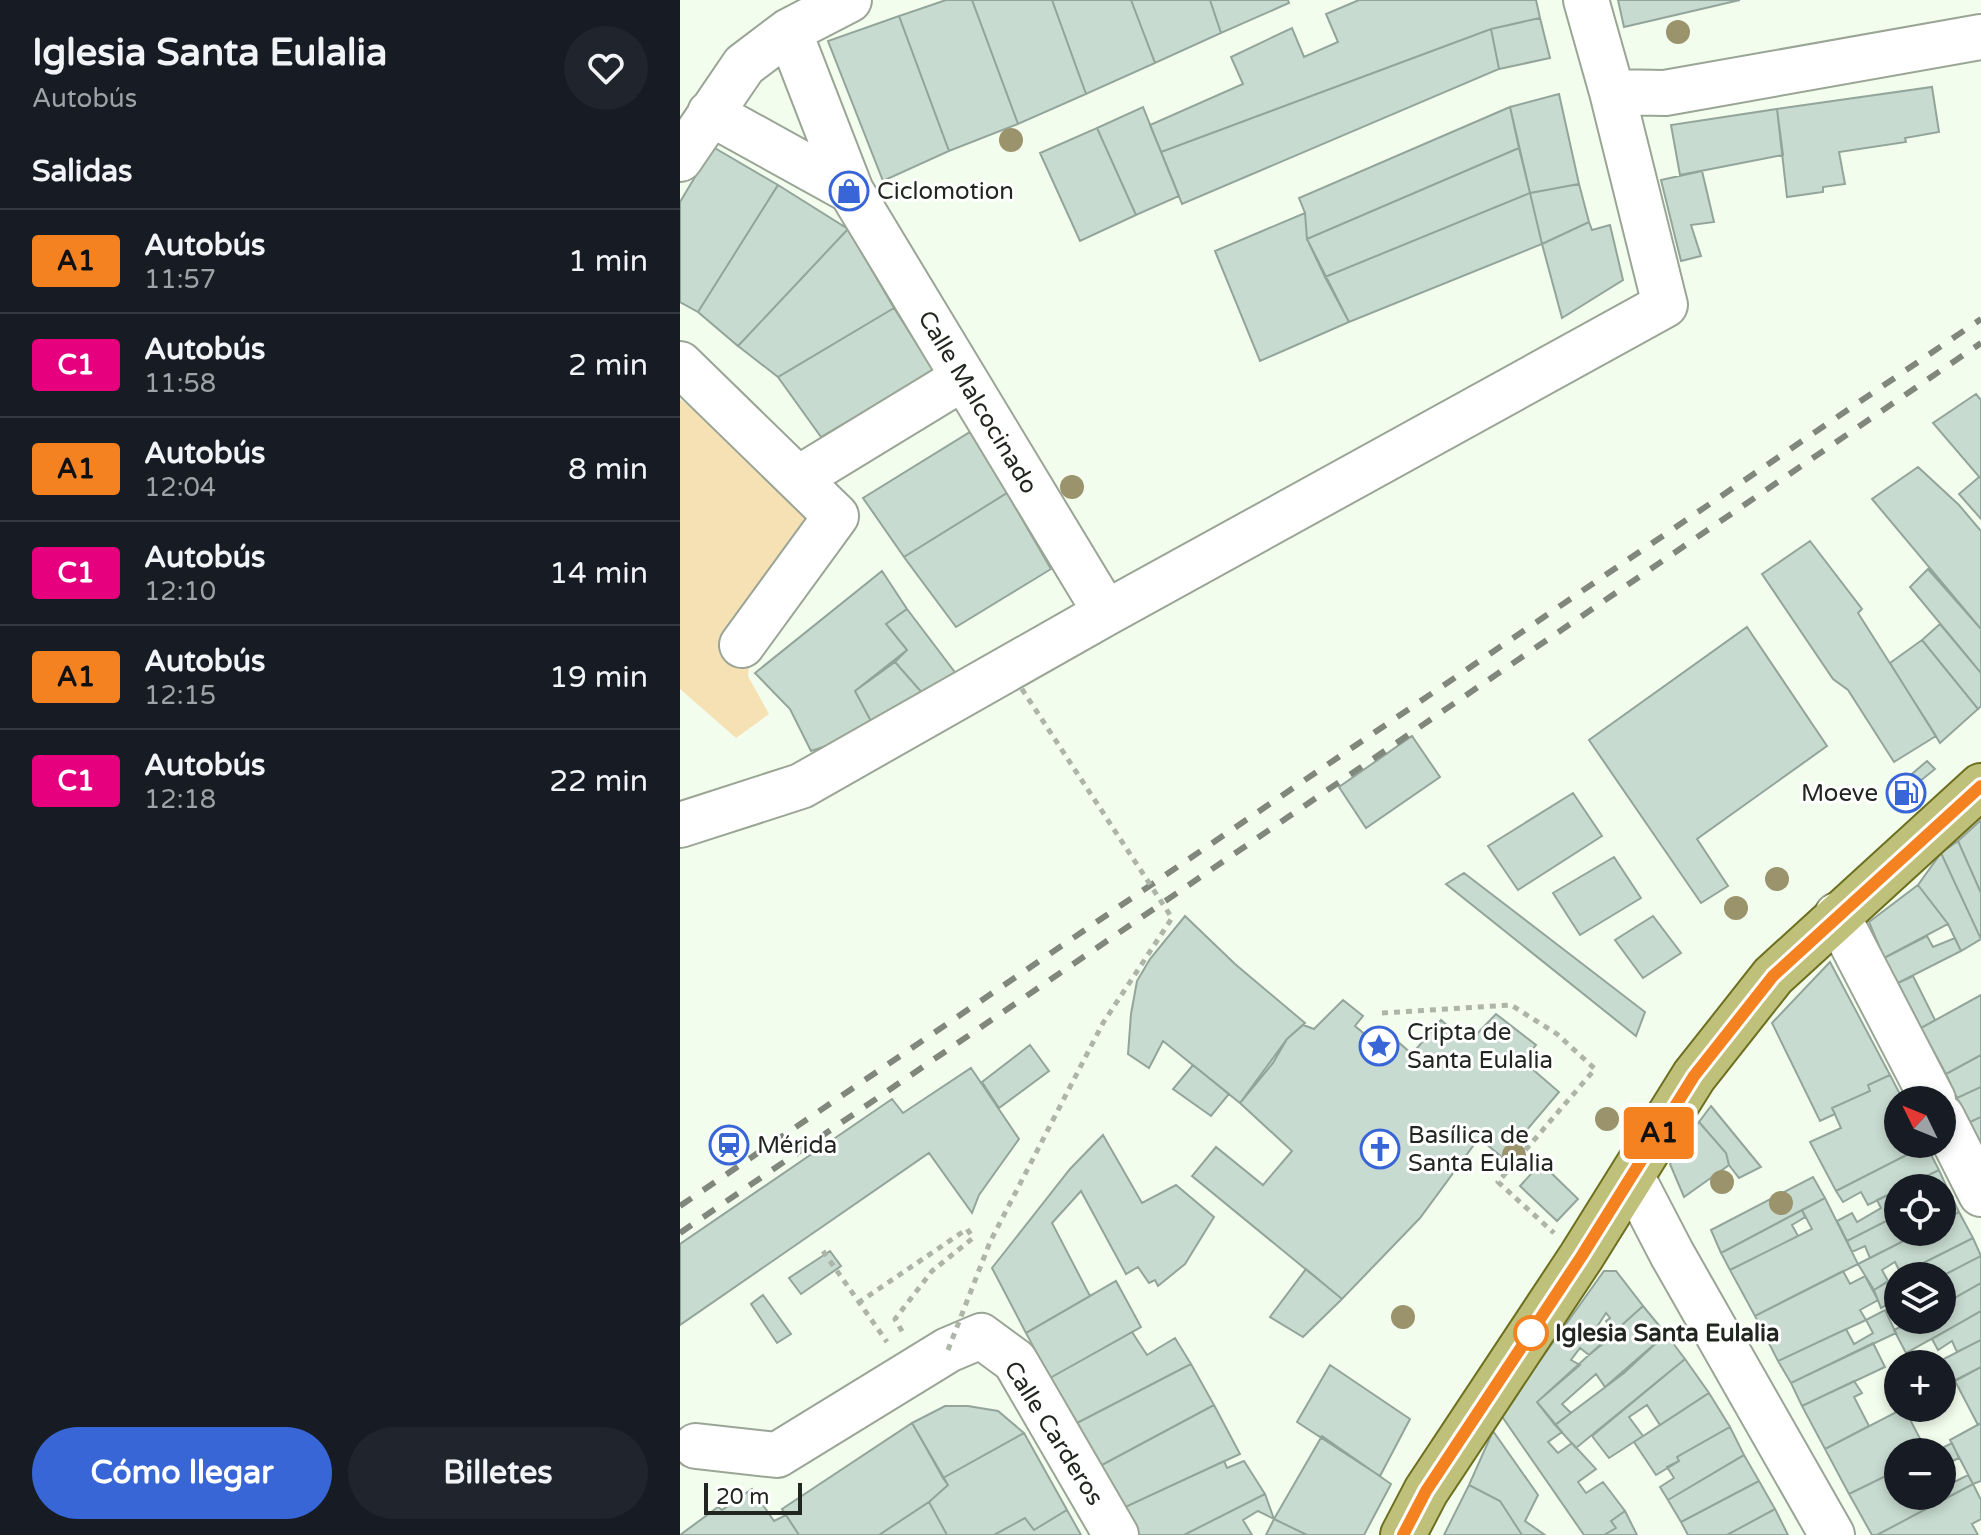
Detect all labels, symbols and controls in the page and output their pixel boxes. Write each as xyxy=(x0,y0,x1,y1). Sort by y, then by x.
button: heart xyxy=(564,26,648,110)
text: Iglesia Santa Eulalia xyxy=(32,30,387,76)
text: Autobús xyxy=(32,83,137,114)
text: Salidas xyxy=(32,153,132,190)
shop icon: Ciclomotion xyxy=(828,170,870,212)
place label: Ciclomotion xyxy=(877,177,1014,206)
text: Autobús xyxy=(144,227,265,264)
text: 1 min xyxy=(568,243,648,280)
text: A1 xyxy=(57,244,95,278)
text: 11:57 xyxy=(144,264,216,295)
street label: Calle Malcocinado xyxy=(911,305,1044,499)
text: Autobús xyxy=(144,331,265,368)
text: 2 min xyxy=(568,347,648,384)
text: C1 xyxy=(57,348,95,382)
text: 11:58 xyxy=(144,368,216,399)
text: Autobús xyxy=(144,435,265,472)
text: 8 min xyxy=(568,451,648,488)
text: A1 xyxy=(57,452,95,486)
text: 12:04 xyxy=(144,472,216,503)
text: Autobús xyxy=(144,539,265,576)
text: 14 min xyxy=(549,555,648,592)
text: C1 xyxy=(57,556,95,590)
text: 12:10 xyxy=(144,576,216,607)
text: Autobús xyxy=(144,643,265,680)
text: 19 min xyxy=(549,659,648,696)
text: A1 xyxy=(57,660,95,694)
text: 12:15 xyxy=(144,680,216,711)
text: Autobús xyxy=(144,747,265,784)
text: 22 min xyxy=(549,763,648,800)
text: C1 xyxy=(57,764,95,798)
fuel station icon: Moeve xyxy=(1885,772,1927,814)
place label: Moeve xyxy=(1801,779,1878,808)
text: 12:18 xyxy=(144,784,216,815)
place label: Cripta de Santa Eulalia xyxy=(1407,1018,1553,1075)
place icon: Cripta de Santa Eulalia xyxy=(1358,1025,1400,1067)
north arrow xyxy=(1884,1086,1956,1158)
map controls xyxy=(1884,1086,1956,1510)
line badge: A1 xyxy=(1623,1107,1695,1159)
text: A1 xyxy=(1640,1116,1678,1150)
place label: Basílica de Santa Eulalia xyxy=(1408,1121,1554,1178)
station icon: Mérida xyxy=(708,1124,750,1166)
church icon: Basílica de Santa Eulalia xyxy=(1359,1128,1401,1170)
place label: Mérida xyxy=(757,1131,837,1160)
button: locate xyxy=(1884,1174,1956,1246)
button: layers xyxy=(1884,1262,1956,1334)
marker: Iglesia Santa Eulalia xyxy=(1514,1316,1548,1350)
place label: Iglesia Santa Eulalia xyxy=(1555,1319,1779,1348)
button: + xyxy=(1884,1350,1956,1422)
street label: Calle Carderos xyxy=(998,1356,1109,1511)
button: Cómo llegar xyxy=(32,1427,332,1519)
button: Billetes xyxy=(348,1427,648,1519)
button: − xyxy=(1884,1438,1956,1510)
scale bar xyxy=(704,1479,802,1515)
text: 20 m xyxy=(716,1484,770,1510)

